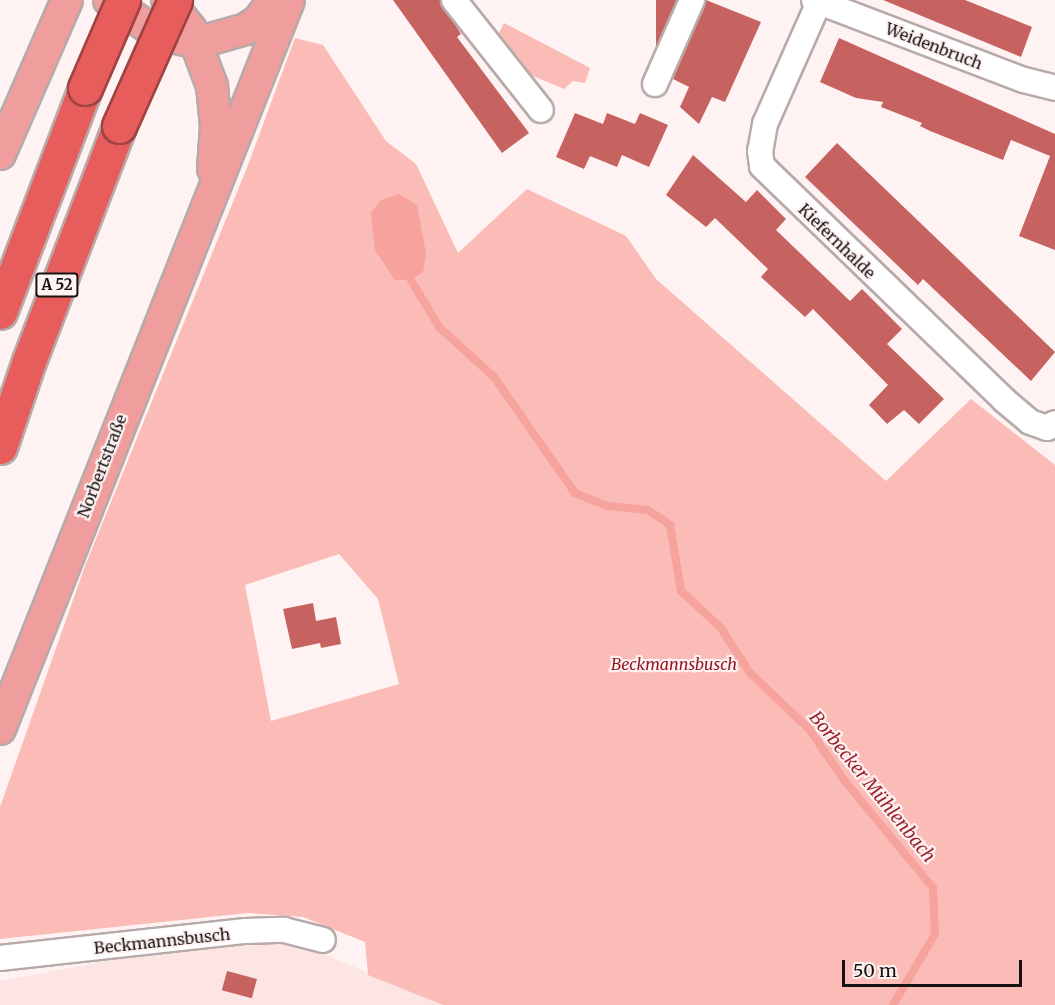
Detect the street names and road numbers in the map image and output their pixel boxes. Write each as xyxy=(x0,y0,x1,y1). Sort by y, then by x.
street label: Weidenbruch xyxy=(883,19,985,73)
street label: Kiefernhalde xyxy=(795,200,879,282)
road number: A 52 xyxy=(34,273,80,297)
street label: Norbertstraße xyxy=(73,412,131,520)
street label: Beckmannsbusch xyxy=(93,924,231,958)

